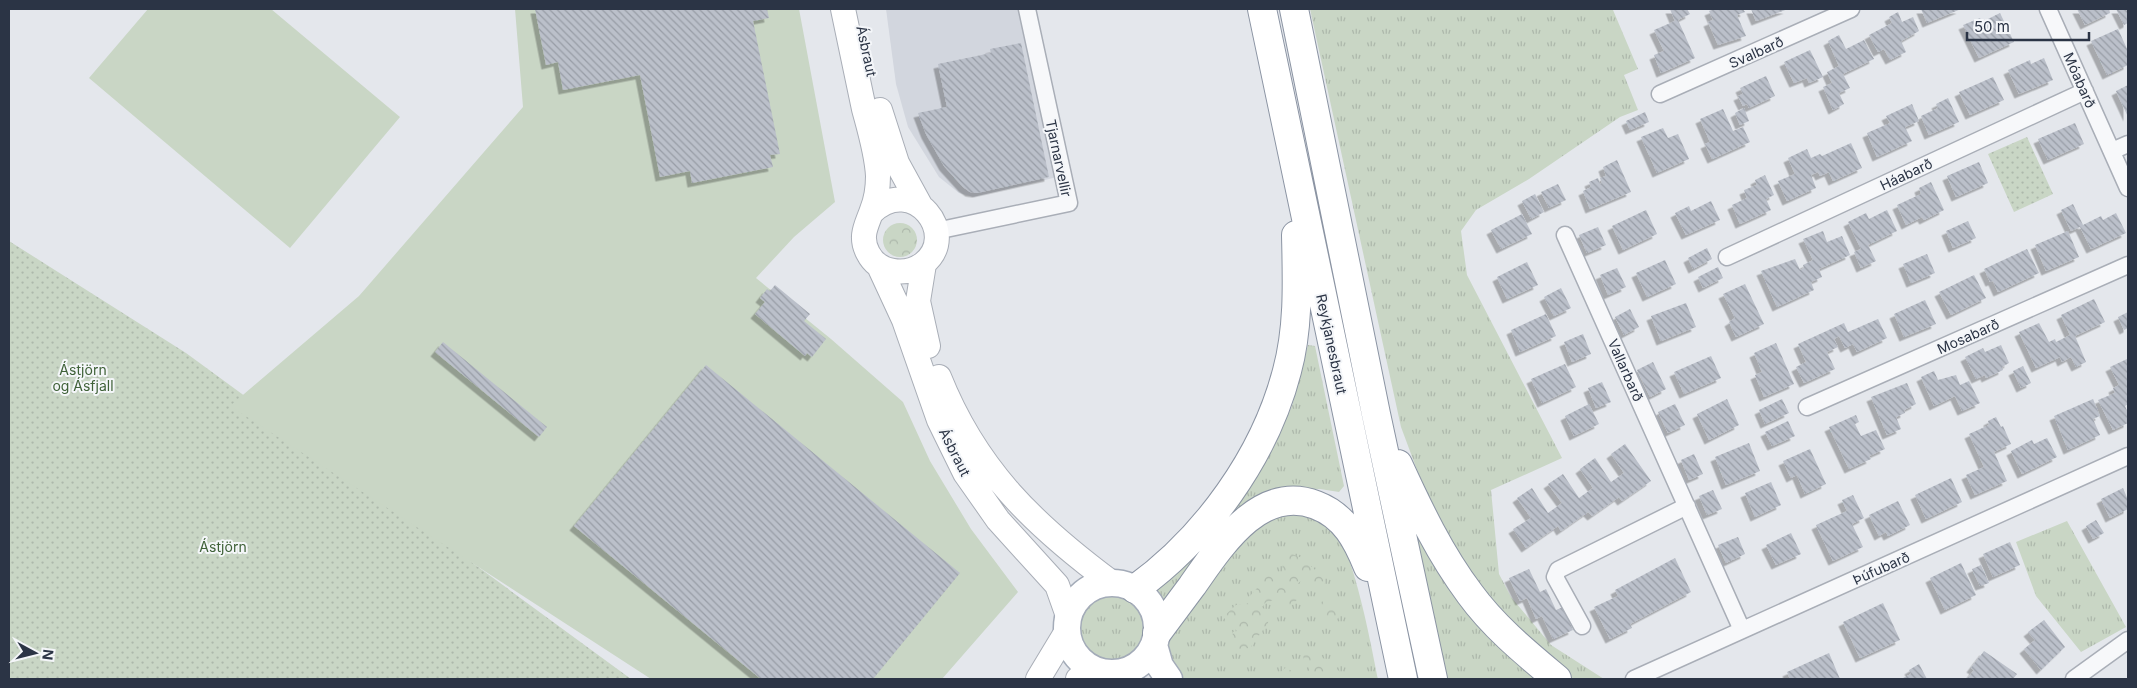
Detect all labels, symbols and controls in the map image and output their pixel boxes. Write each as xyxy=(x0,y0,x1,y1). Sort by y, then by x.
scale bar xyxy=(1967,10,2090,42)
text: 50 m xyxy=(1974,17,2010,36)
street label: Ásbraut xyxy=(853,24,881,78)
street label: Svalbarð xyxy=(1726,32,1786,72)
street label: Móabarð xyxy=(2060,50,2100,110)
street label: Tjarnarvellir xyxy=(1043,118,1075,198)
street label: Háabarð xyxy=(1877,154,1935,194)
street label: Reykjanesbraut xyxy=(1313,292,1351,396)
street label: Mosabarð xyxy=(1934,315,2002,357)
street label: Vallarbarð xyxy=(1605,336,1647,404)
park label: Ástjörn og Ásfjall xyxy=(52,361,114,394)
street label: Ásbraut xyxy=(936,425,974,479)
park label: Ástjörn xyxy=(199,538,247,555)
street label: Þúfubarð xyxy=(1850,548,1912,588)
north arrow xyxy=(10,628,60,678)
text: N xyxy=(39,648,57,661)

